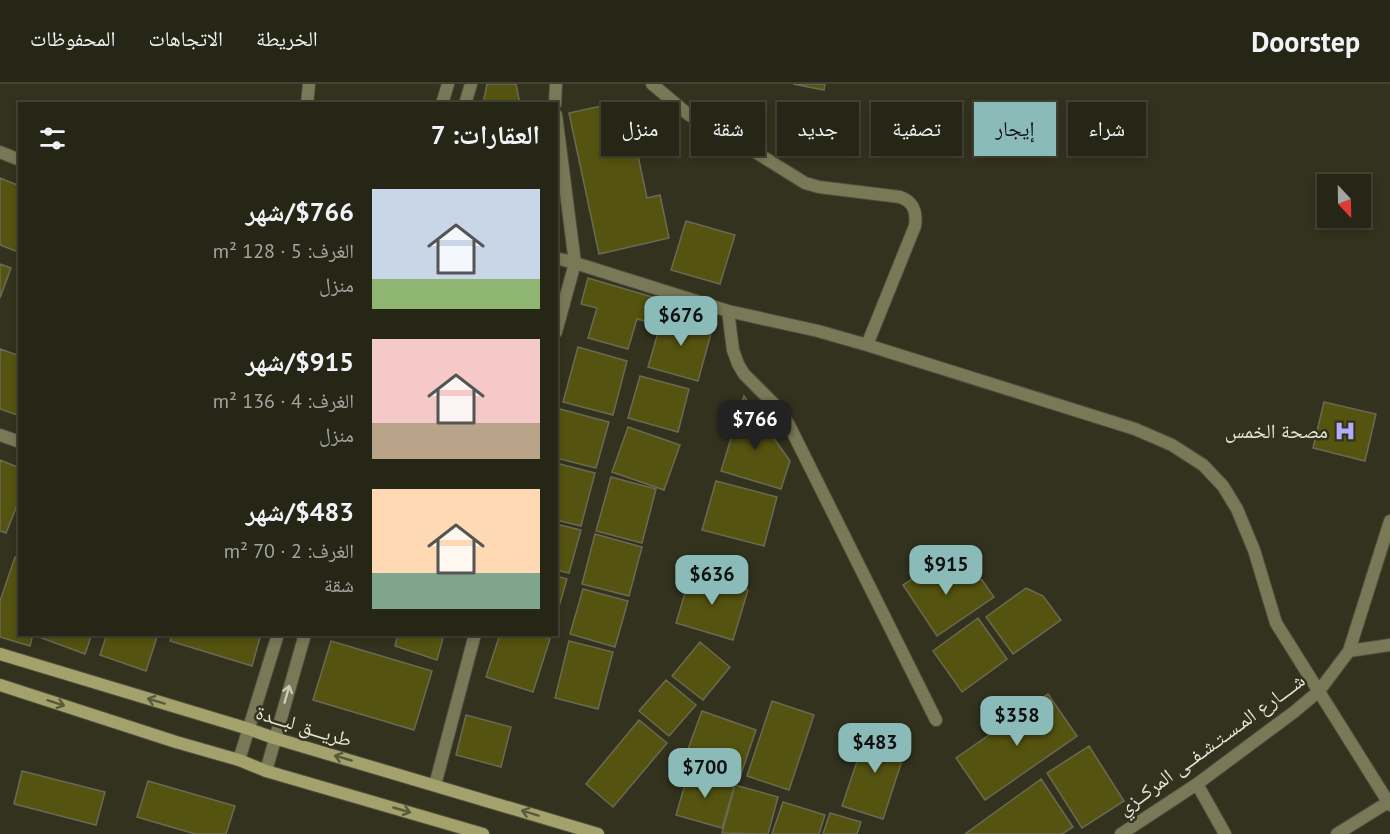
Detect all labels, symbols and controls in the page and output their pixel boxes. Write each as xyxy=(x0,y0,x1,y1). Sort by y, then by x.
text: Doorstep xyxy=(1251,23,1360,60)
text: المحفوظات xyxy=(30,25,115,52)
text: الاتجاهات xyxy=(148,25,223,52)
text: الخريطة xyxy=(256,25,318,52)
chip: منزل xyxy=(601,102,679,156)
chip: شقة xyxy=(691,102,765,156)
chip: جديد xyxy=(777,102,859,156)
chip: تصفية xyxy=(871,102,962,156)
chip: إيجار xyxy=(974,102,1056,156)
chip: شراء xyxy=(1068,102,1146,156)
text: العقارات: 7 xyxy=(431,118,540,151)
icon: filters xyxy=(36,122,69,155)
north arrow xyxy=(1317,174,1371,228)
map controls xyxy=(1317,174,1371,228)
text: $766/شهر xyxy=(246,195,354,228)
icon: home xyxy=(420,213,492,285)
text: الغرف: 5 · 128 m² xyxy=(213,238,354,264)
text: منزل xyxy=(319,272,354,298)
pin: $676 xyxy=(645,296,717,347)
text: $676 xyxy=(658,302,704,328)
text: $915/شهر xyxy=(246,345,354,378)
icon: home xyxy=(420,363,492,435)
text: الغرف: 4 · 136 m² xyxy=(213,388,354,414)
pin: $766 xyxy=(719,400,791,451)
text: $766 xyxy=(732,406,778,432)
place label: مصحة الخمس xyxy=(1225,418,1328,444)
hospital icon: مصحة الخمس xyxy=(1333,419,1357,443)
text: منزل xyxy=(319,422,354,448)
text: $483/شهر xyxy=(246,495,354,528)
icon: home xyxy=(420,513,492,585)
text: الغرف: 2 · 70 m² xyxy=(224,538,354,564)
pin: $915 xyxy=(910,545,982,596)
text: $915 xyxy=(923,551,969,577)
pin: $636 xyxy=(676,555,748,606)
text: $636 xyxy=(689,561,735,587)
text: شقة xyxy=(324,572,354,598)
street label: شــــارع المـسـتـشـفــى المركــزي xyxy=(1112,667,1312,823)
one-way arrow xyxy=(282,685,293,704)
one-way arrow xyxy=(147,695,166,706)
pin: $358 xyxy=(981,696,1053,747)
one-way arrow xyxy=(46,699,65,710)
street label: طريـــق لبـــدة xyxy=(253,699,355,753)
text: $358 xyxy=(994,702,1040,728)
pin: $483 xyxy=(839,723,911,774)
text: $483 xyxy=(852,729,898,755)
pin: $700 xyxy=(669,748,741,799)
one-way arrow xyxy=(334,752,353,763)
text: $700 xyxy=(682,754,728,780)
one-way arrow xyxy=(392,805,411,816)
one-way arrow xyxy=(521,807,540,818)

